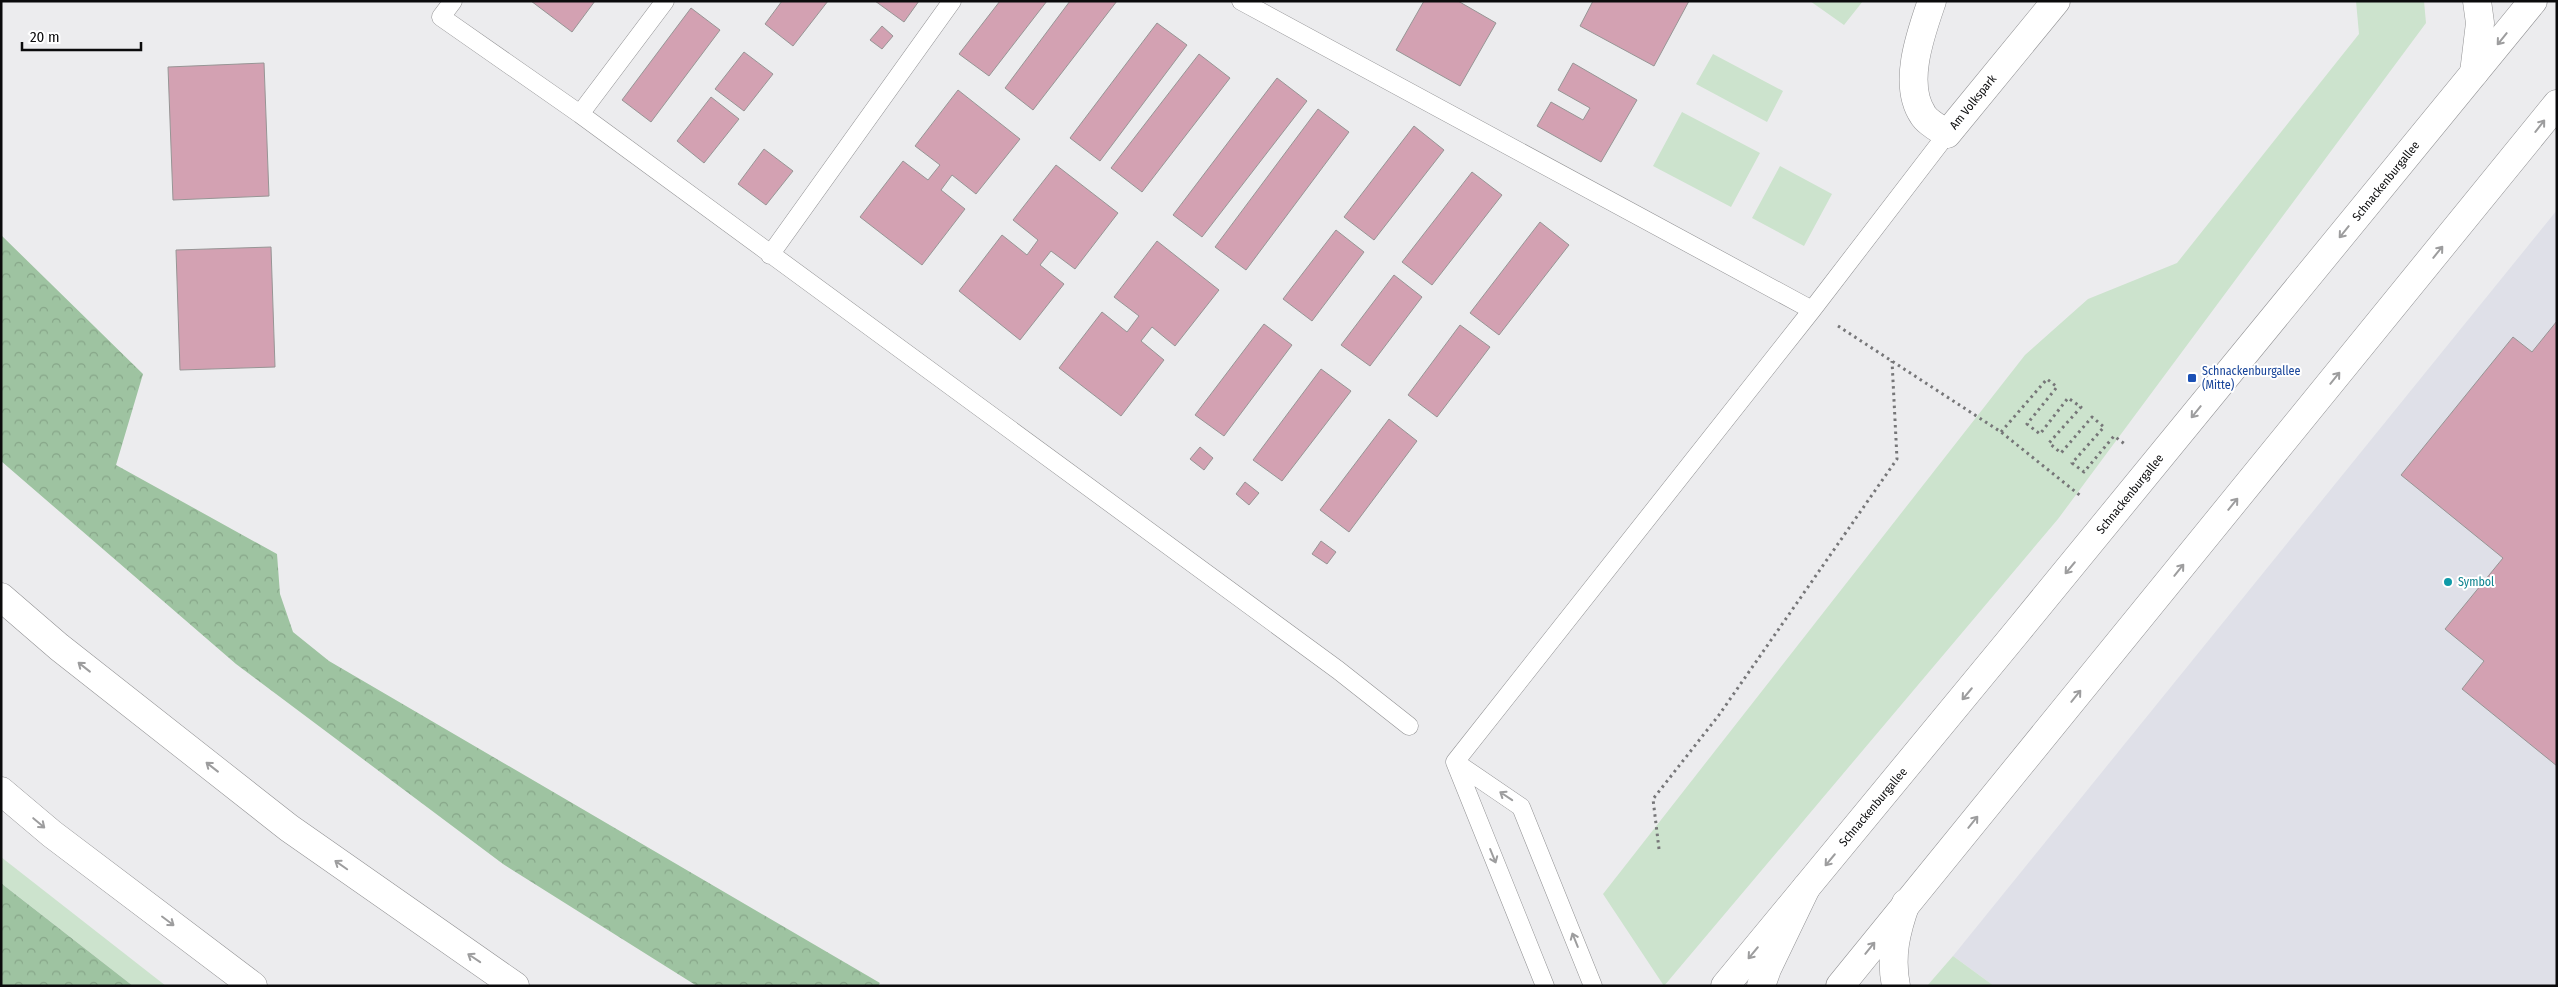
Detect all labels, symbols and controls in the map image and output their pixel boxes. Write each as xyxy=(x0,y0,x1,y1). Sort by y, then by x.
scale bar xyxy=(22,20,141,52)
text: 20 m xyxy=(30,28,60,46)
one-way arrow xyxy=(2497,32,2508,45)
street label: Am Volkspark xyxy=(1947,72,2000,132)
one-way arrow xyxy=(2535,119,2545,133)
street label: Schnackenburgallee xyxy=(2350,138,2422,224)
one-way arrow xyxy=(2338,225,2349,238)
one-way arrow xyxy=(2432,246,2443,259)
place label: Schnackenburgallee (Mitte) xyxy=(2202,364,2301,392)
marker: Schnackenburgallee (Mitte) xyxy=(2186,372,2198,384)
one-way arrow xyxy=(2330,372,2341,385)
one-way arrow xyxy=(2191,405,2202,418)
street label: Schnackenburgallee xyxy=(2094,451,2166,537)
one-way arrow xyxy=(2227,498,2238,511)
one-way arrow xyxy=(2065,562,2076,575)
one-way arrow xyxy=(2173,564,2185,577)
place label: Symbol xyxy=(2458,575,2494,589)
marker: Symbol xyxy=(2442,576,2454,588)
one-way arrow xyxy=(78,661,91,672)
one-way arrow xyxy=(1961,687,1972,700)
one-way arrow xyxy=(2070,690,2081,703)
one-way arrow xyxy=(206,761,219,772)
street label: Schnackenburgallee xyxy=(1836,765,1910,849)
one-way arrow xyxy=(1499,791,1513,801)
one-way arrow xyxy=(1967,815,1978,828)
one-way arrow xyxy=(32,817,45,828)
one-way arrow xyxy=(1489,848,1498,863)
one-way arrow xyxy=(1824,853,1835,866)
one-way arrow xyxy=(334,860,348,870)
one-way arrow xyxy=(161,916,175,926)
one-way arrow xyxy=(1570,933,1579,949)
one-way arrow xyxy=(1865,942,1876,955)
one-way arrow xyxy=(1747,946,1758,959)
one-way arrow xyxy=(467,953,481,964)

